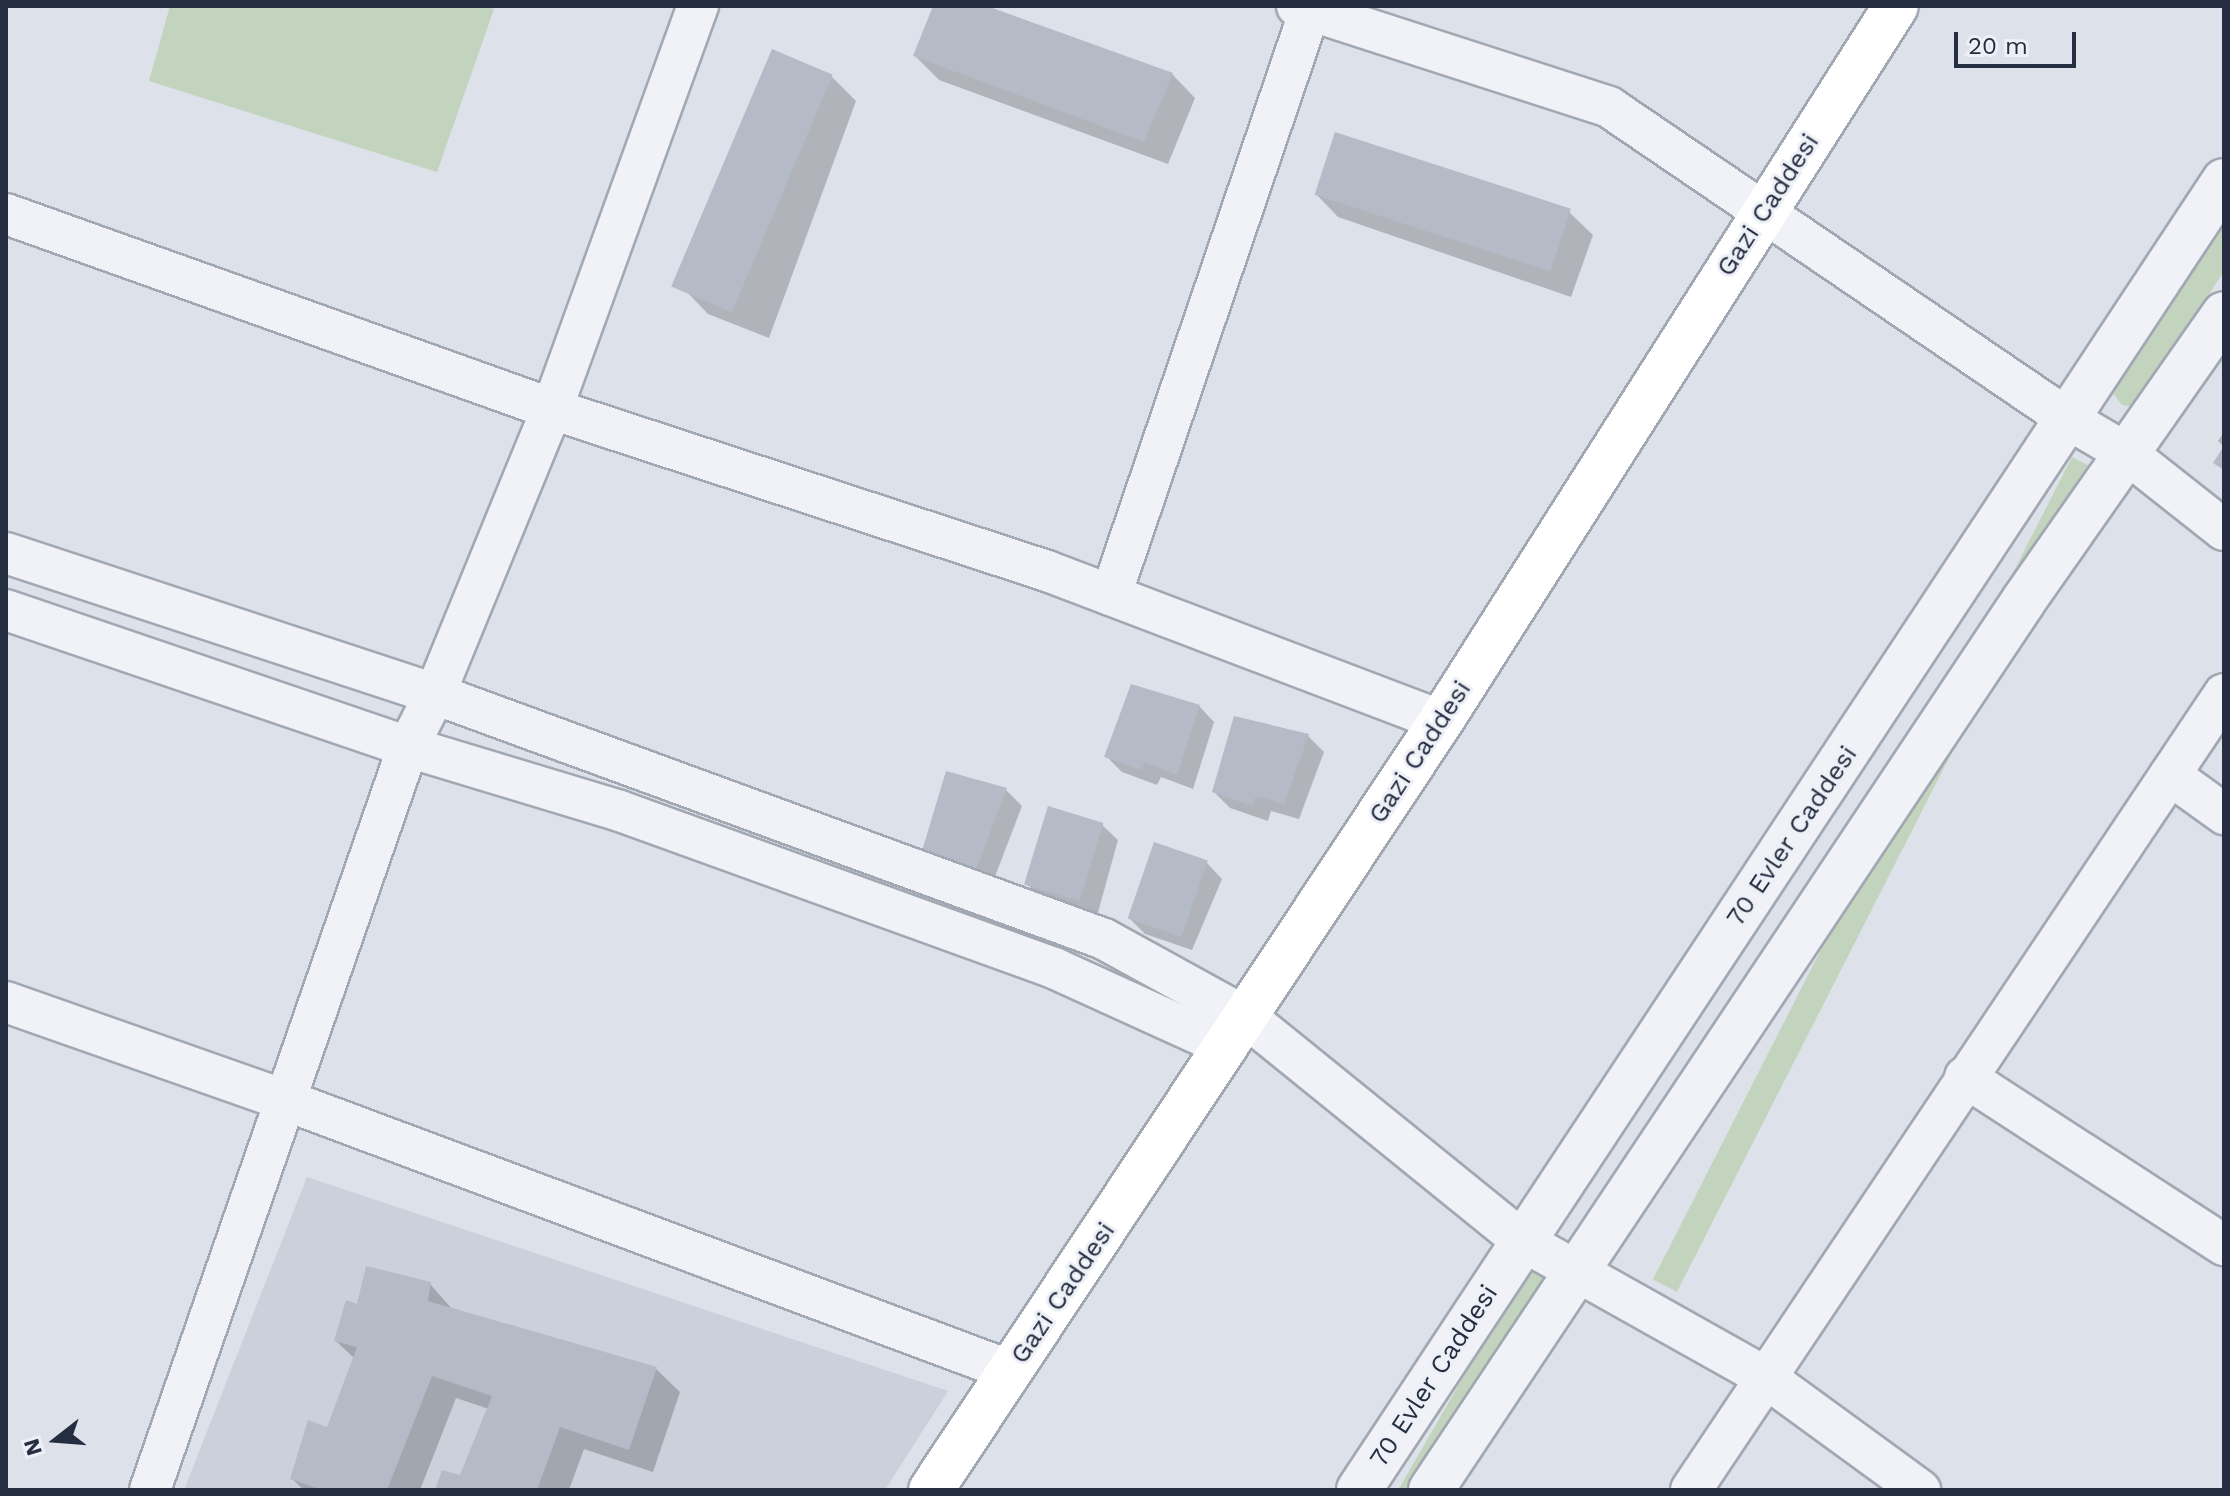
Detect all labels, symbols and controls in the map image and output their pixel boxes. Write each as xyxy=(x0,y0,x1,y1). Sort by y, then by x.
scale bar xyxy=(1958,16,2080,66)
text: 20 m xyxy=(1968,32,2028,60)
street label: Gazi Caddesi xyxy=(1710,128,1826,282)
street label: Gazi Caddesi xyxy=(1362,675,1478,829)
street label: 70 Evler Caddesi xyxy=(1720,740,1864,932)
street label: Gazi Caddesi xyxy=(1004,1216,1122,1370)
street label: 70 Evler Caddesi xyxy=(1363,1279,1505,1473)
north arrow xyxy=(16,1400,96,1480)
text: N xyxy=(18,1436,47,1459)

